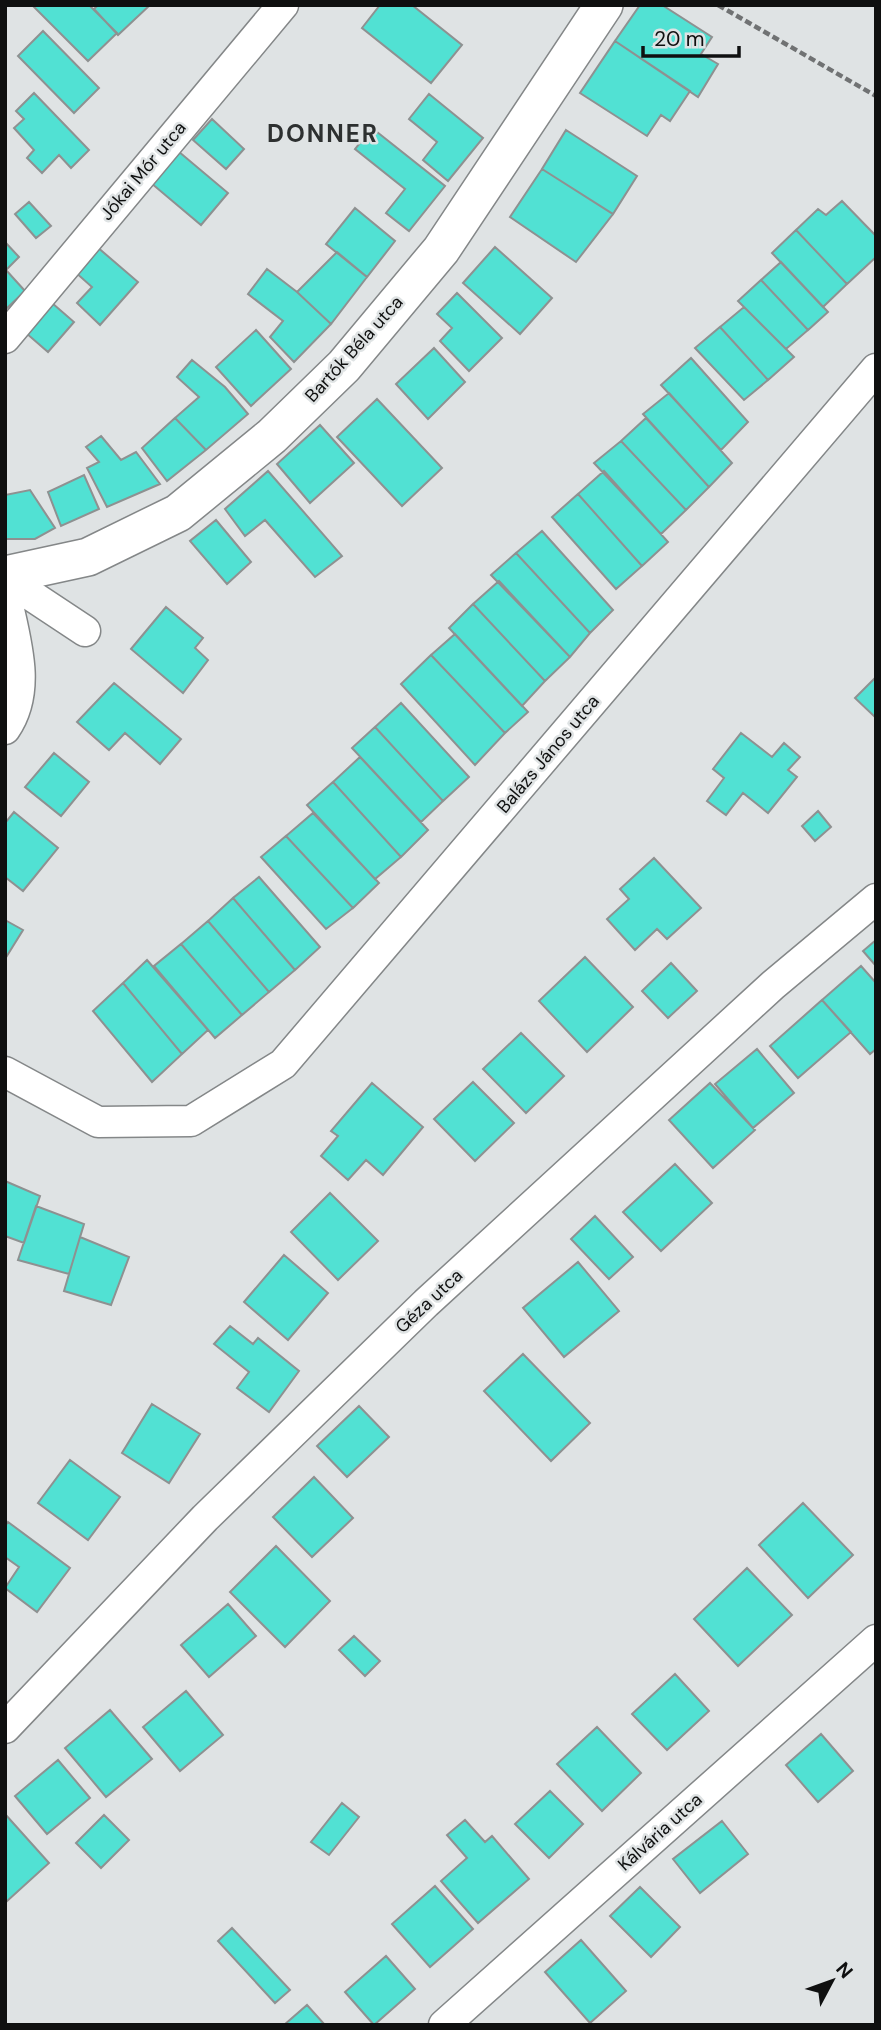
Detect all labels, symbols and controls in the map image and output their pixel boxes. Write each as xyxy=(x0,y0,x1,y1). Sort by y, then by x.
scale bar xyxy=(643,14,739,58)
text: 20 m xyxy=(654,25,705,53)
street label: Jókai Mór utca xyxy=(95,117,191,225)
district label: DONNER xyxy=(267,118,379,149)
street label: Bartók Béla utca xyxy=(300,291,408,407)
street label: Balázs János utca xyxy=(491,690,605,818)
street label: Géza utca xyxy=(390,1264,468,1338)
street label: Kálvária utca xyxy=(613,1788,707,1876)
north arrow xyxy=(797,1946,867,2016)
text: N xyxy=(830,1957,858,1984)

